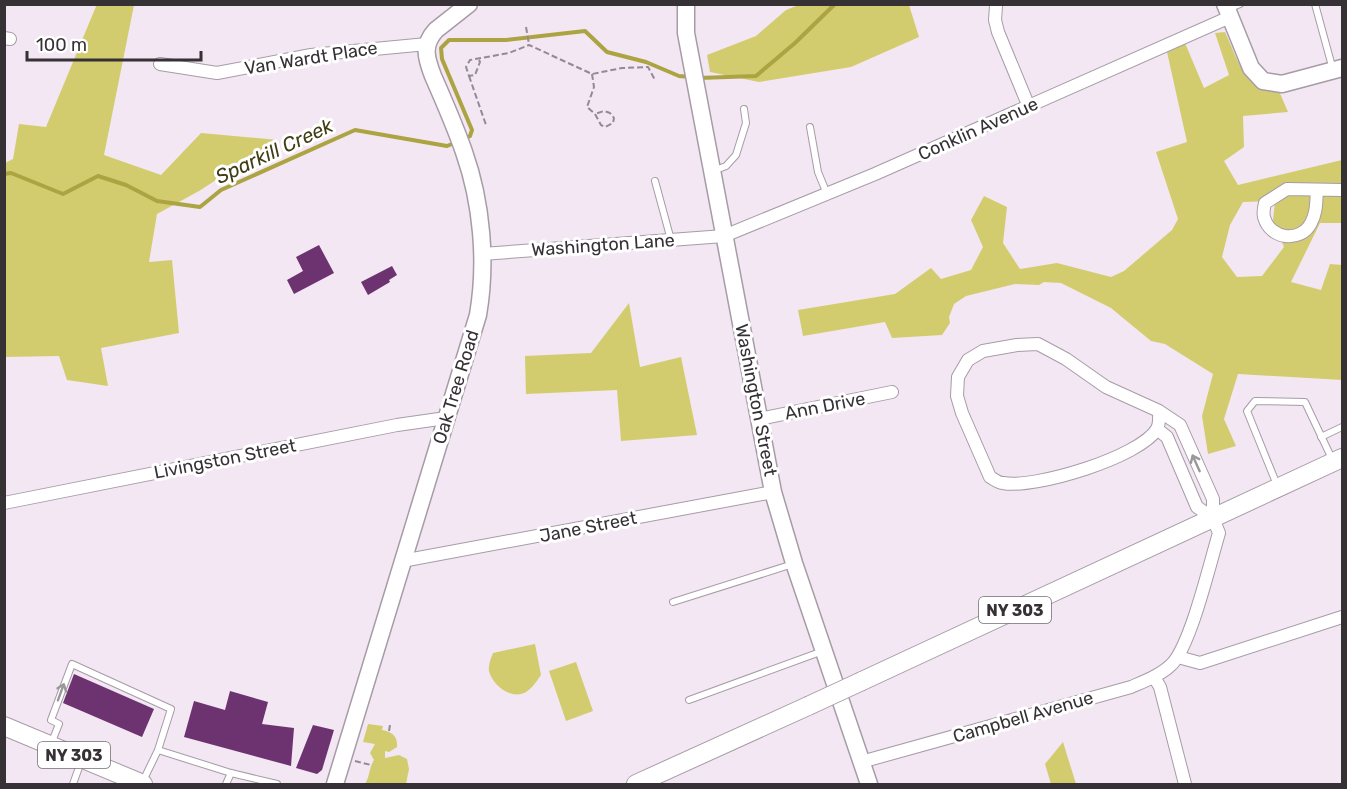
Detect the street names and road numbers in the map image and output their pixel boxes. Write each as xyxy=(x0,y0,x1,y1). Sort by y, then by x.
street label: Van Wardt Place xyxy=(243,37,379,79)
street label: Conklin Avenue xyxy=(915,93,1041,165)
street label: Washington Lane xyxy=(530,229,676,261)
street label: Washington Street xyxy=(730,322,782,478)
street label: Oak Tree Road xyxy=(428,327,484,447)
street label: Ann Drive xyxy=(783,387,867,425)
street label: Livingston Street xyxy=(152,434,298,484)
street label: Jane Street xyxy=(537,507,639,547)
road number: NY 303 xyxy=(979,597,1051,623)
street label: Campbell Avenue xyxy=(950,686,1096,748)
road number: NY 303 xyxy=(38,742,110,768)

